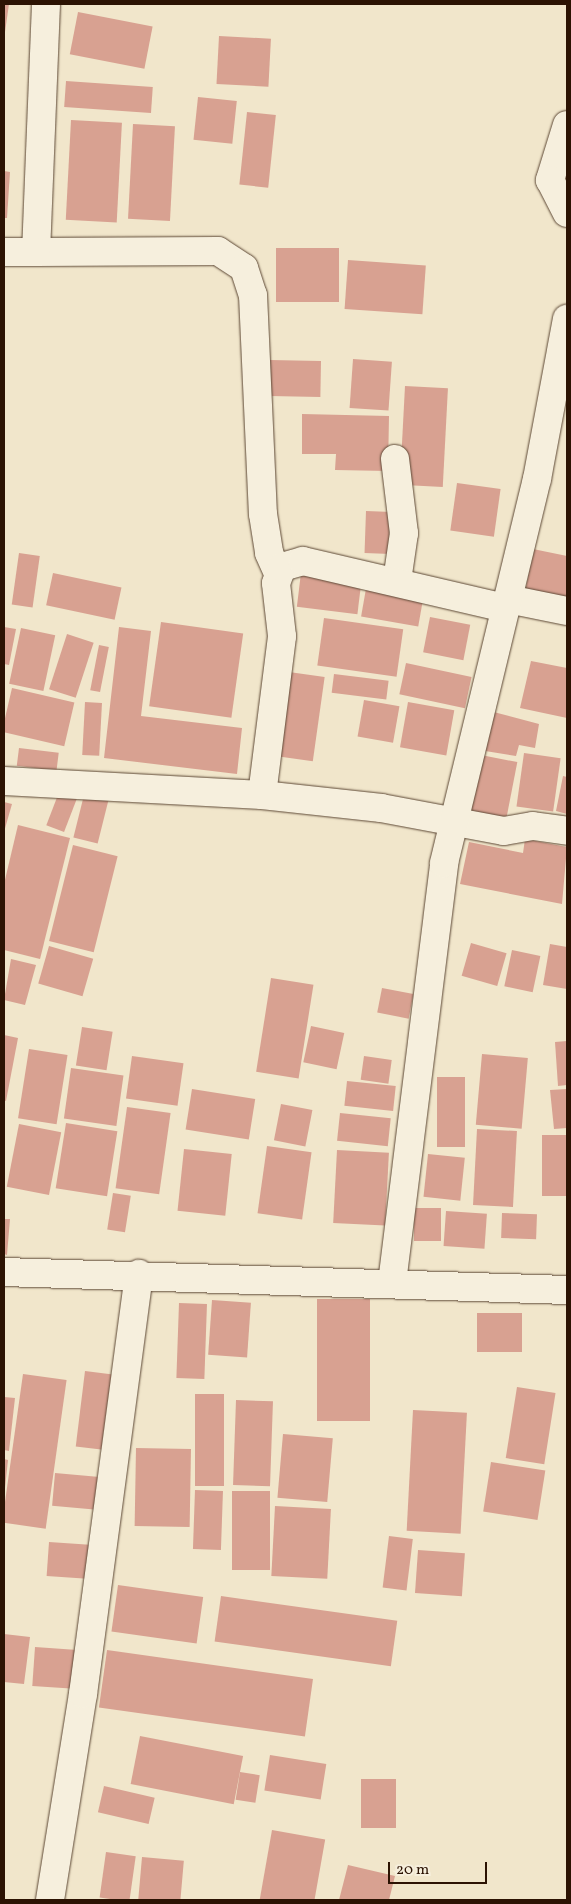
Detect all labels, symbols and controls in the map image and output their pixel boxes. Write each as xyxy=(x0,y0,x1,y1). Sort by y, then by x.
scale bar xyxy=(391,1852,490,1884)
text: 20 m xyxy=(396,1860,429,1881)

